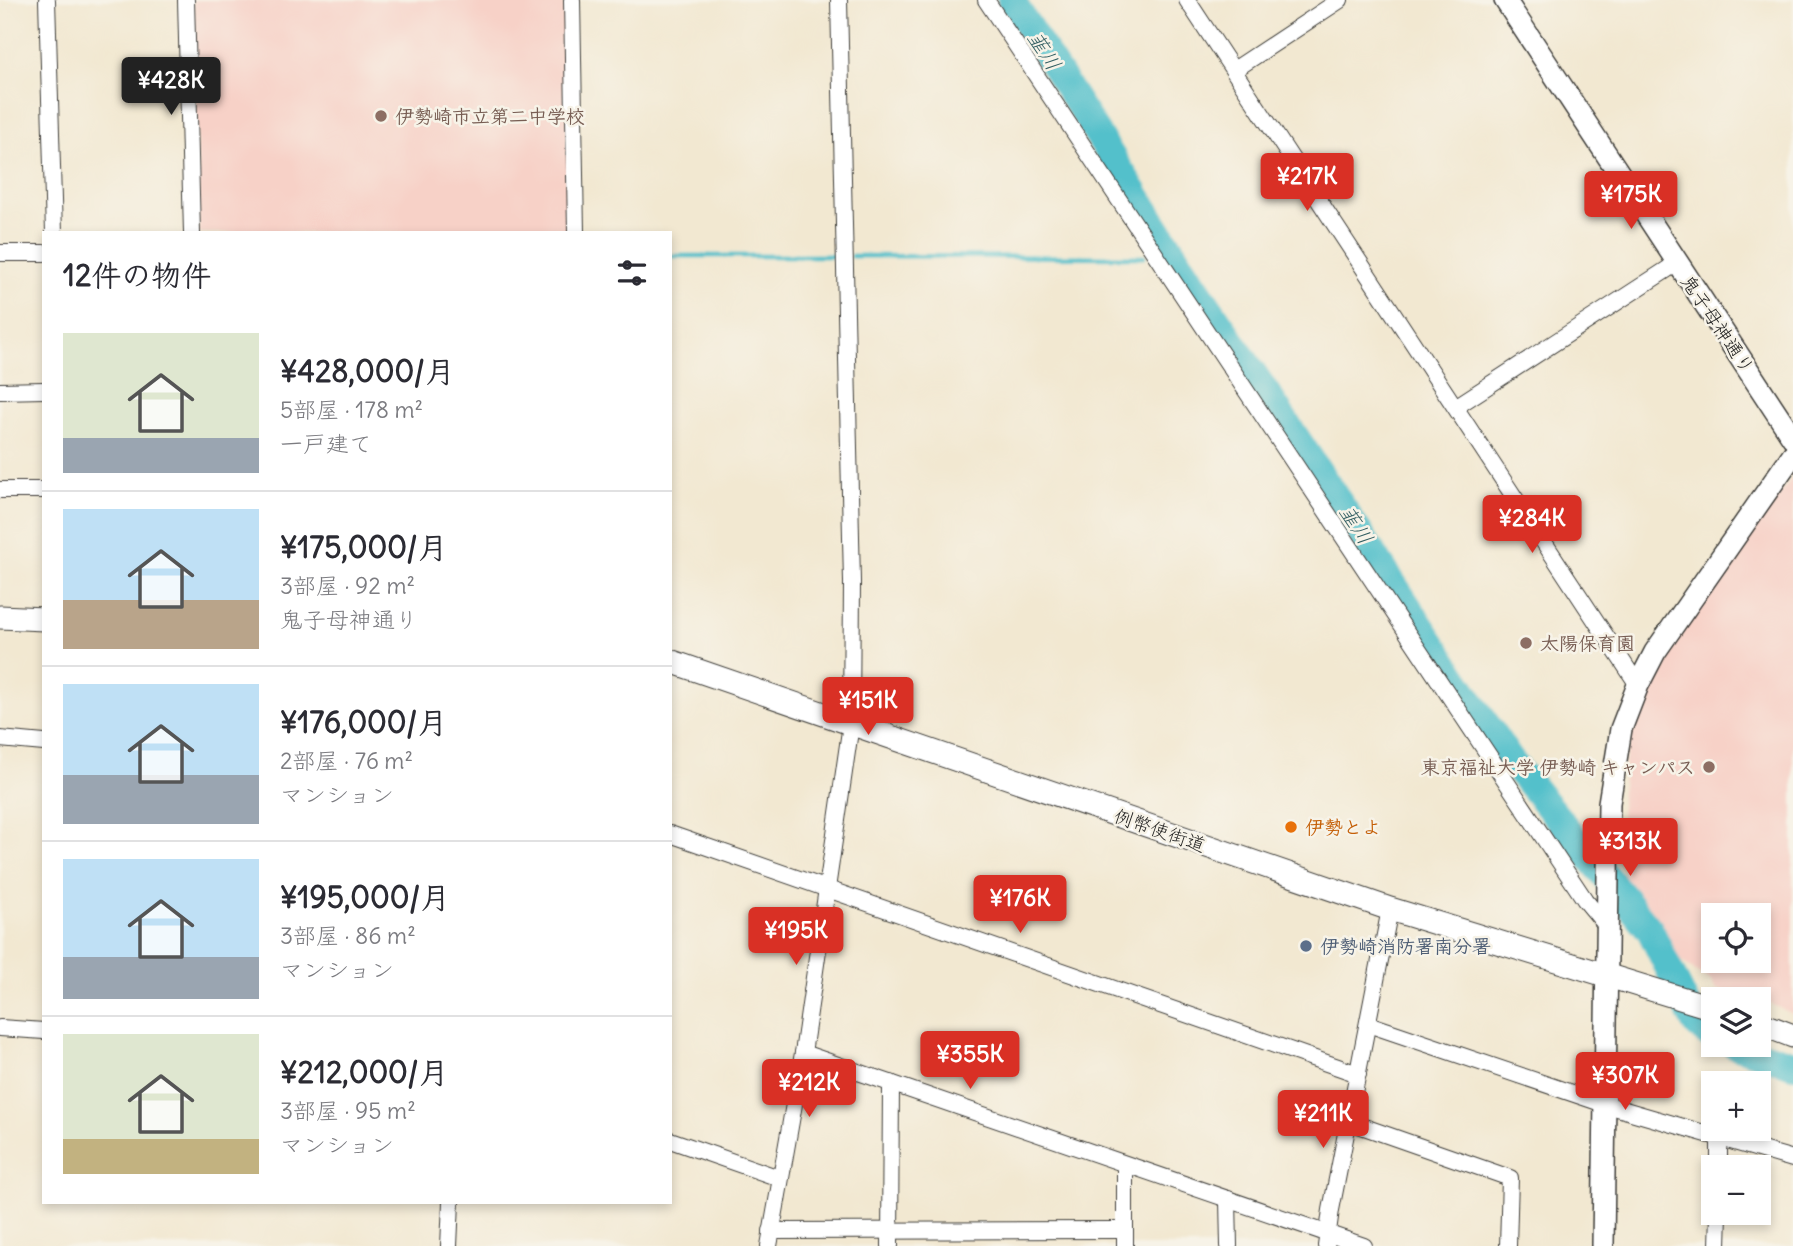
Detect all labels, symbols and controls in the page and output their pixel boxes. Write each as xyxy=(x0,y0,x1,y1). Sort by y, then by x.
water label: 韮川 xyxy=(1022,26,1067,76)
pin: ¥428K xyxy=(122,58,220,117)
text: ¥428K xyxy=(138,65,204,94)
place label: 伊勢崎市立第二中学校 xyxy=(395,104,585,128)
marker: 伊勢崎市立第二中学校 xyxy=(373,108,389,124)
pin: ¥217K xyxy=(1258,154,1356,213)
text: ¥217K xyxy=(1277,161,1337,190)
pin: ¥175K xyxy=(1582,172,1680,231)
text: ¥175K xyxy=(1600,179,1662,208)
icon: filters xyxy=(613,254,651,292)
text: 12件の物件 xyxy=(63,256,211,294)
street label: 鬼子母神通り xyxy=(1676,270,1760,378)
text: ¥428,000/月 xyxy=(280,352,455,390)
icon: home xyxy=(119,361,203,445)
text: 5部屋 · 178 m² xyxy=(280,395,423,424)
text: 一戸建て xyxy=(280,429,372,458)
pin: ¥284K xyxy=(1483,496,1581,555)
water label: 韮川 xyxy=(1334,500,1379,550)
text: ¥284K xyxy=(1499,503,1565,532)
text: ¥175,000/月 xyxy=(280,528,448,566)
icon: home xyxy=(119,537,203,621)
text: 3部屋 · 92 m² xyxy=(280,571,415,600)
text: 鬼子母神通り xyxy=(280,605,418,634)
place label: 太陽保育園 xyxy=(1540,631,1635,655)
marker: 太陽保育園 xyxy=(1518,635,1534,651)
pin: ¥151K xyxy=(819,678,917,737)
text: ¥151K xyxy=(838,685,898,714)
text: ¥176,000/月 xyxy=(280,703,447,741)
icon: home xyxy=(119,712,203,796)
text: 2部屋 · 76 m² xyxy=(280,746,413,775)
place label: 東京福祉大学 伊勢崎 キャンパス xyxy=(1421,755,1695,779)
marker: 東京福祉大学 伊勢崎 キャンパス xyxy=(1701,759,1717,775)
text: マンション xyxy=(280,780,394,809)
street label: 例幣使街道 xyxy=(1111,803,1209,857)
place label: 伊勢とよ xyxy=(1305,815,1381,839)
pin: ¥313K xyxy=(1581,818,1679,878)
marker: 伊勢とよ xyxy=(1283,819,1299,835)
text: ¥313K xyxy=(1599,826,1661,855)
pin: ¥176K xyxy=(971,876,1069,935)
text: ¥195,000/月 xyxy=(280,878,450,916)
text: ¥176K xyxy=(989,883,1051,912)
icon: home xyxy=(119,887,203,971)
map controls xyxy=(1701,903,1771,1225)
button: locate xyxy=(1701,903,1771,973)
pin: ¥195K xyxy=(747,908,845,967)
text: ¥195K xyxy=(764,915,828,944)
text: 3部屋 · 86 m² xyxy=(280,921,416,950)
place label: 伊勢崎消防署南分署 xyxy=(1320,934,1491,958)
marker: 伊勢崎消防署南分署 xyxy=(1298,938,1314,954)
text: マンション xyxy=(280,955,394,984)
button: layers xyxy=(1701,987,1771,1057)
pin: ¥355K xyxy=(921,1032,1019,1091)
text: ¥355K xyxy=(936,1039,1004,1068)
pin: ¥307K xyxy=(1576,1052,1674,1112)
text: ¥212,000/月 xyxy=(280,1053,448,1091)
pin: ¥212K xyxy=(760,1060,858,1119)
text: ¥307K xyxy=(1592,1060,1658,1089)
icon: home xyxy=(119,1062,203,1146)
text: ¥212K xyxy=(778,1067,840,1096)
button: + xyxy=(1701,1071,1771,1141)
pin: ¥211K xyxy=(1274,1090,1372,1150)
text: 3部屋 · 95 m² xyxy=(280,1096,416,1125)
text: ¥211K xyxy=(1294,1098,1352,1127)
text: マンション xyxy=(280,1130,394,1159)
button: − xyxy=(1701,1155,1771,1225)

